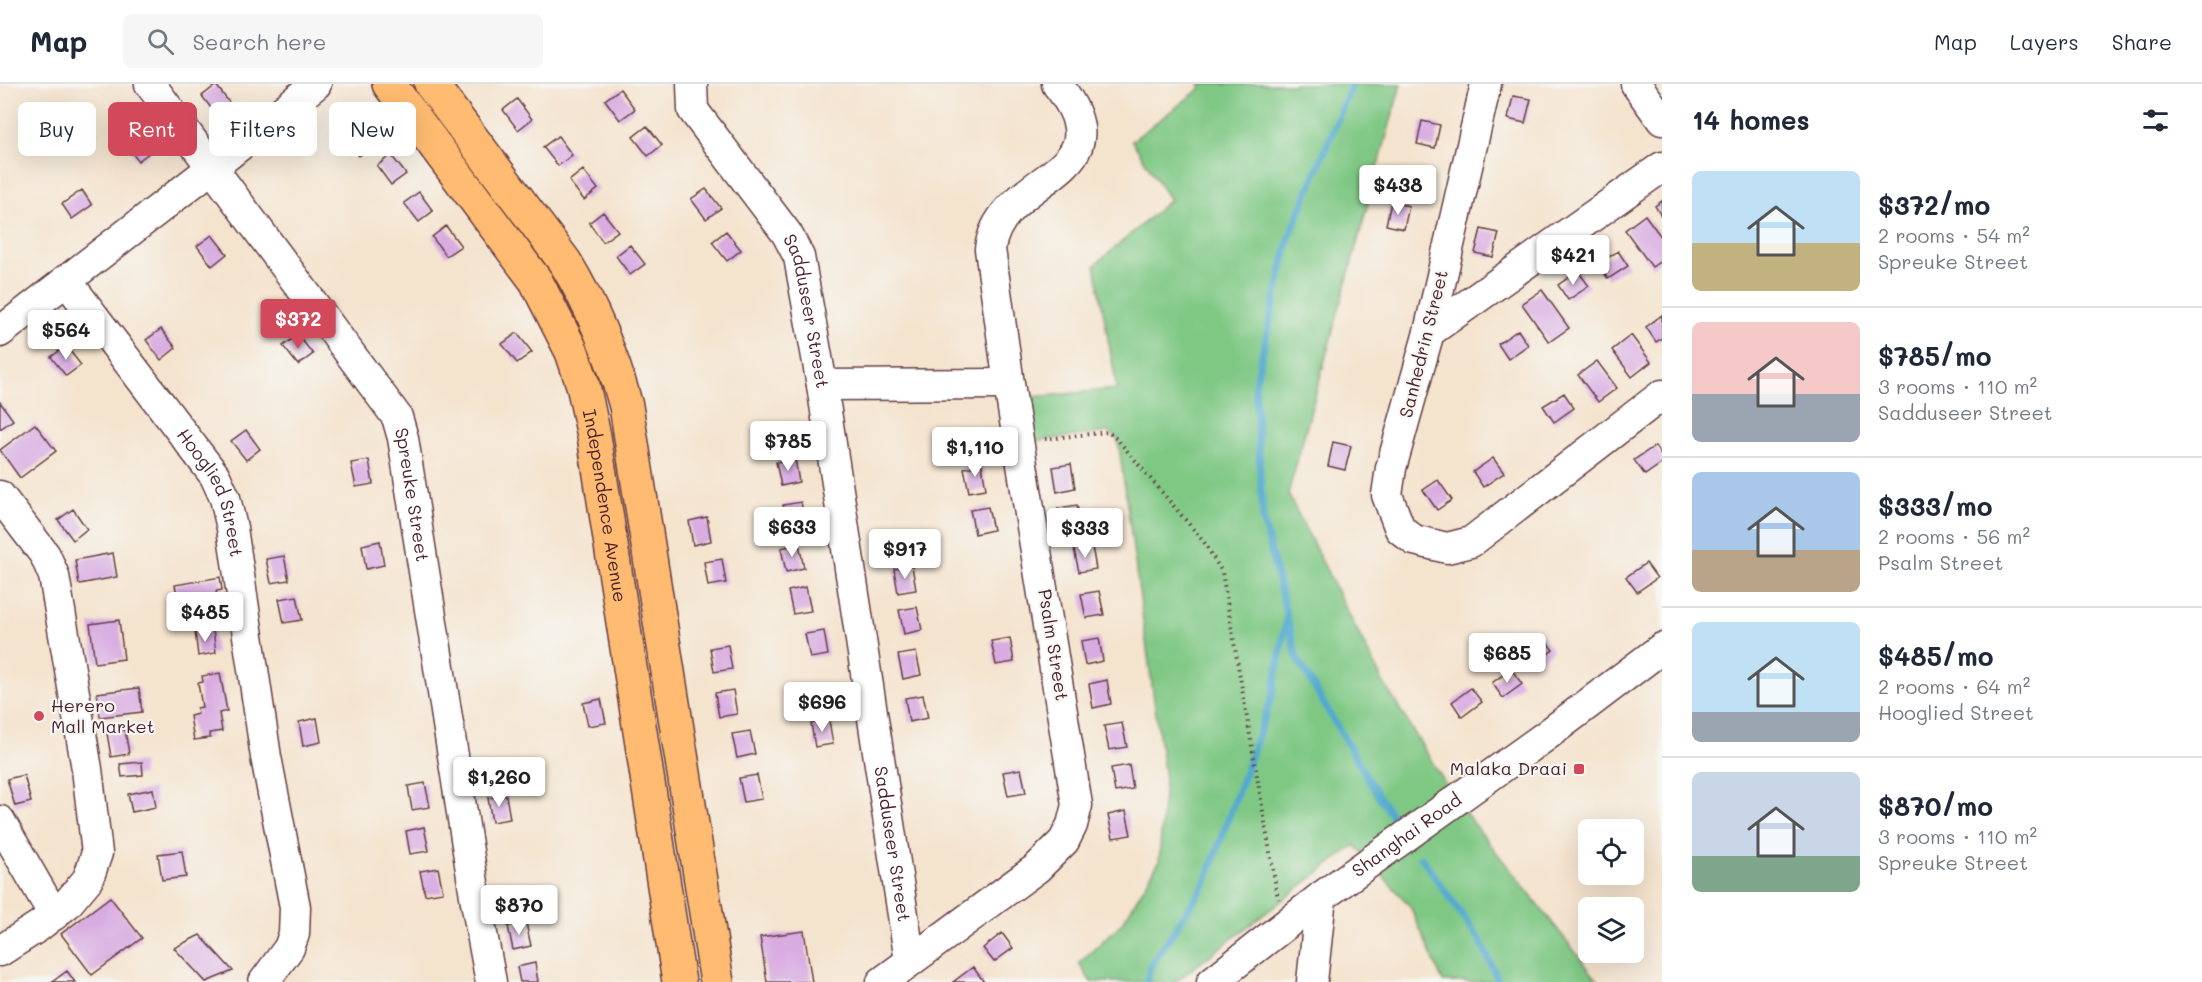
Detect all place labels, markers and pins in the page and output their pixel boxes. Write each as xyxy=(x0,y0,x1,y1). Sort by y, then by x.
pin: $438 xyxy=(1362,165,1434,216)
pin: $421 xyxy=(1537,235,1609,286)
pin: $372 xyxy=(262,299,334,350)
pin: $564 xyxy=(30,310,102,361)
pin: $785 xyxy=(752,421,824,472)
pin: $1,110 xyxy=(926,427,1024,478)
pin: $633 xyxy=(756,507,828,558)
pin: $333 xyxy=(1049,508,1121,559)
pin: $917 xyxy=(869,529,941,580)
pin: $485 xyxy=(169,592,241,643)
pin: $685 xyxy=(1471,633,1543,684)
pin: $696 xyxy=(786,682,858,733)
place label: Herero Mall Market xyxy=(51,693,155,738)
marker: Herero Mall Market xyxy=(32,709,46,723)
place label: Malaka Draai xyxy=(1450,756,1567,780)
pin: $1,260 xyxy=(450,757,548,808)
marker: Malaka Draai xyxy=(1572,762,1586,776)
pin: $870 xyxy=(483,885,555,936)

